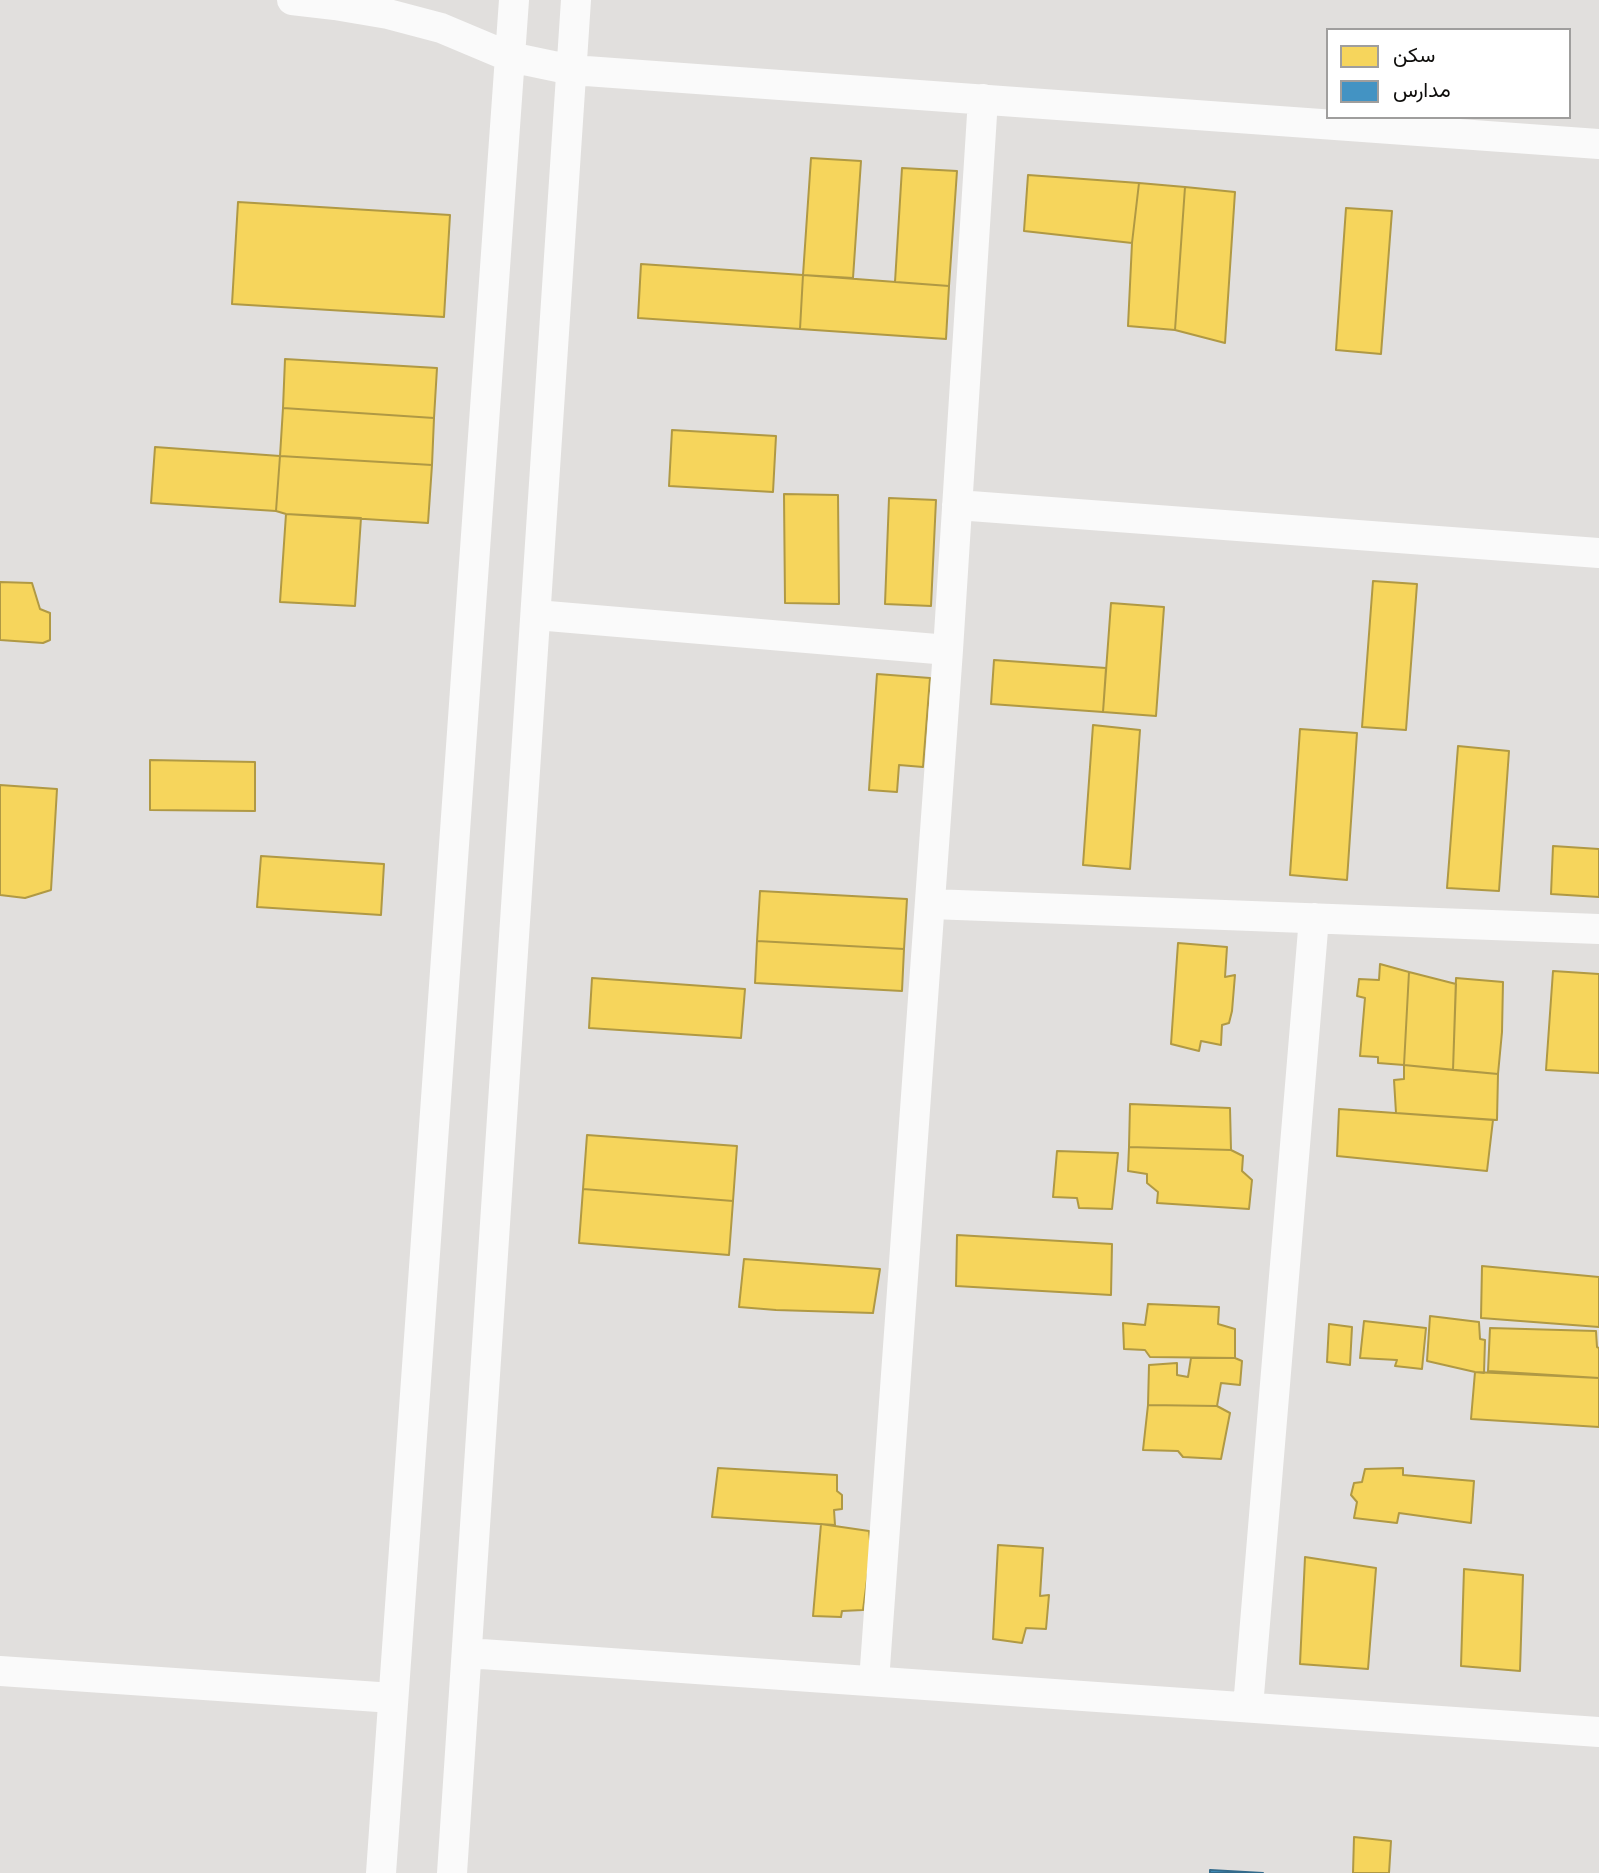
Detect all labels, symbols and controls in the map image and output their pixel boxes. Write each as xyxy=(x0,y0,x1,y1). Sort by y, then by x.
legend xyxy=(1326,28,1571,119)
text: سكن xyxy=(1393,42,1435,67)
text: مدارس xyxy=(1393,77,1451,102)

